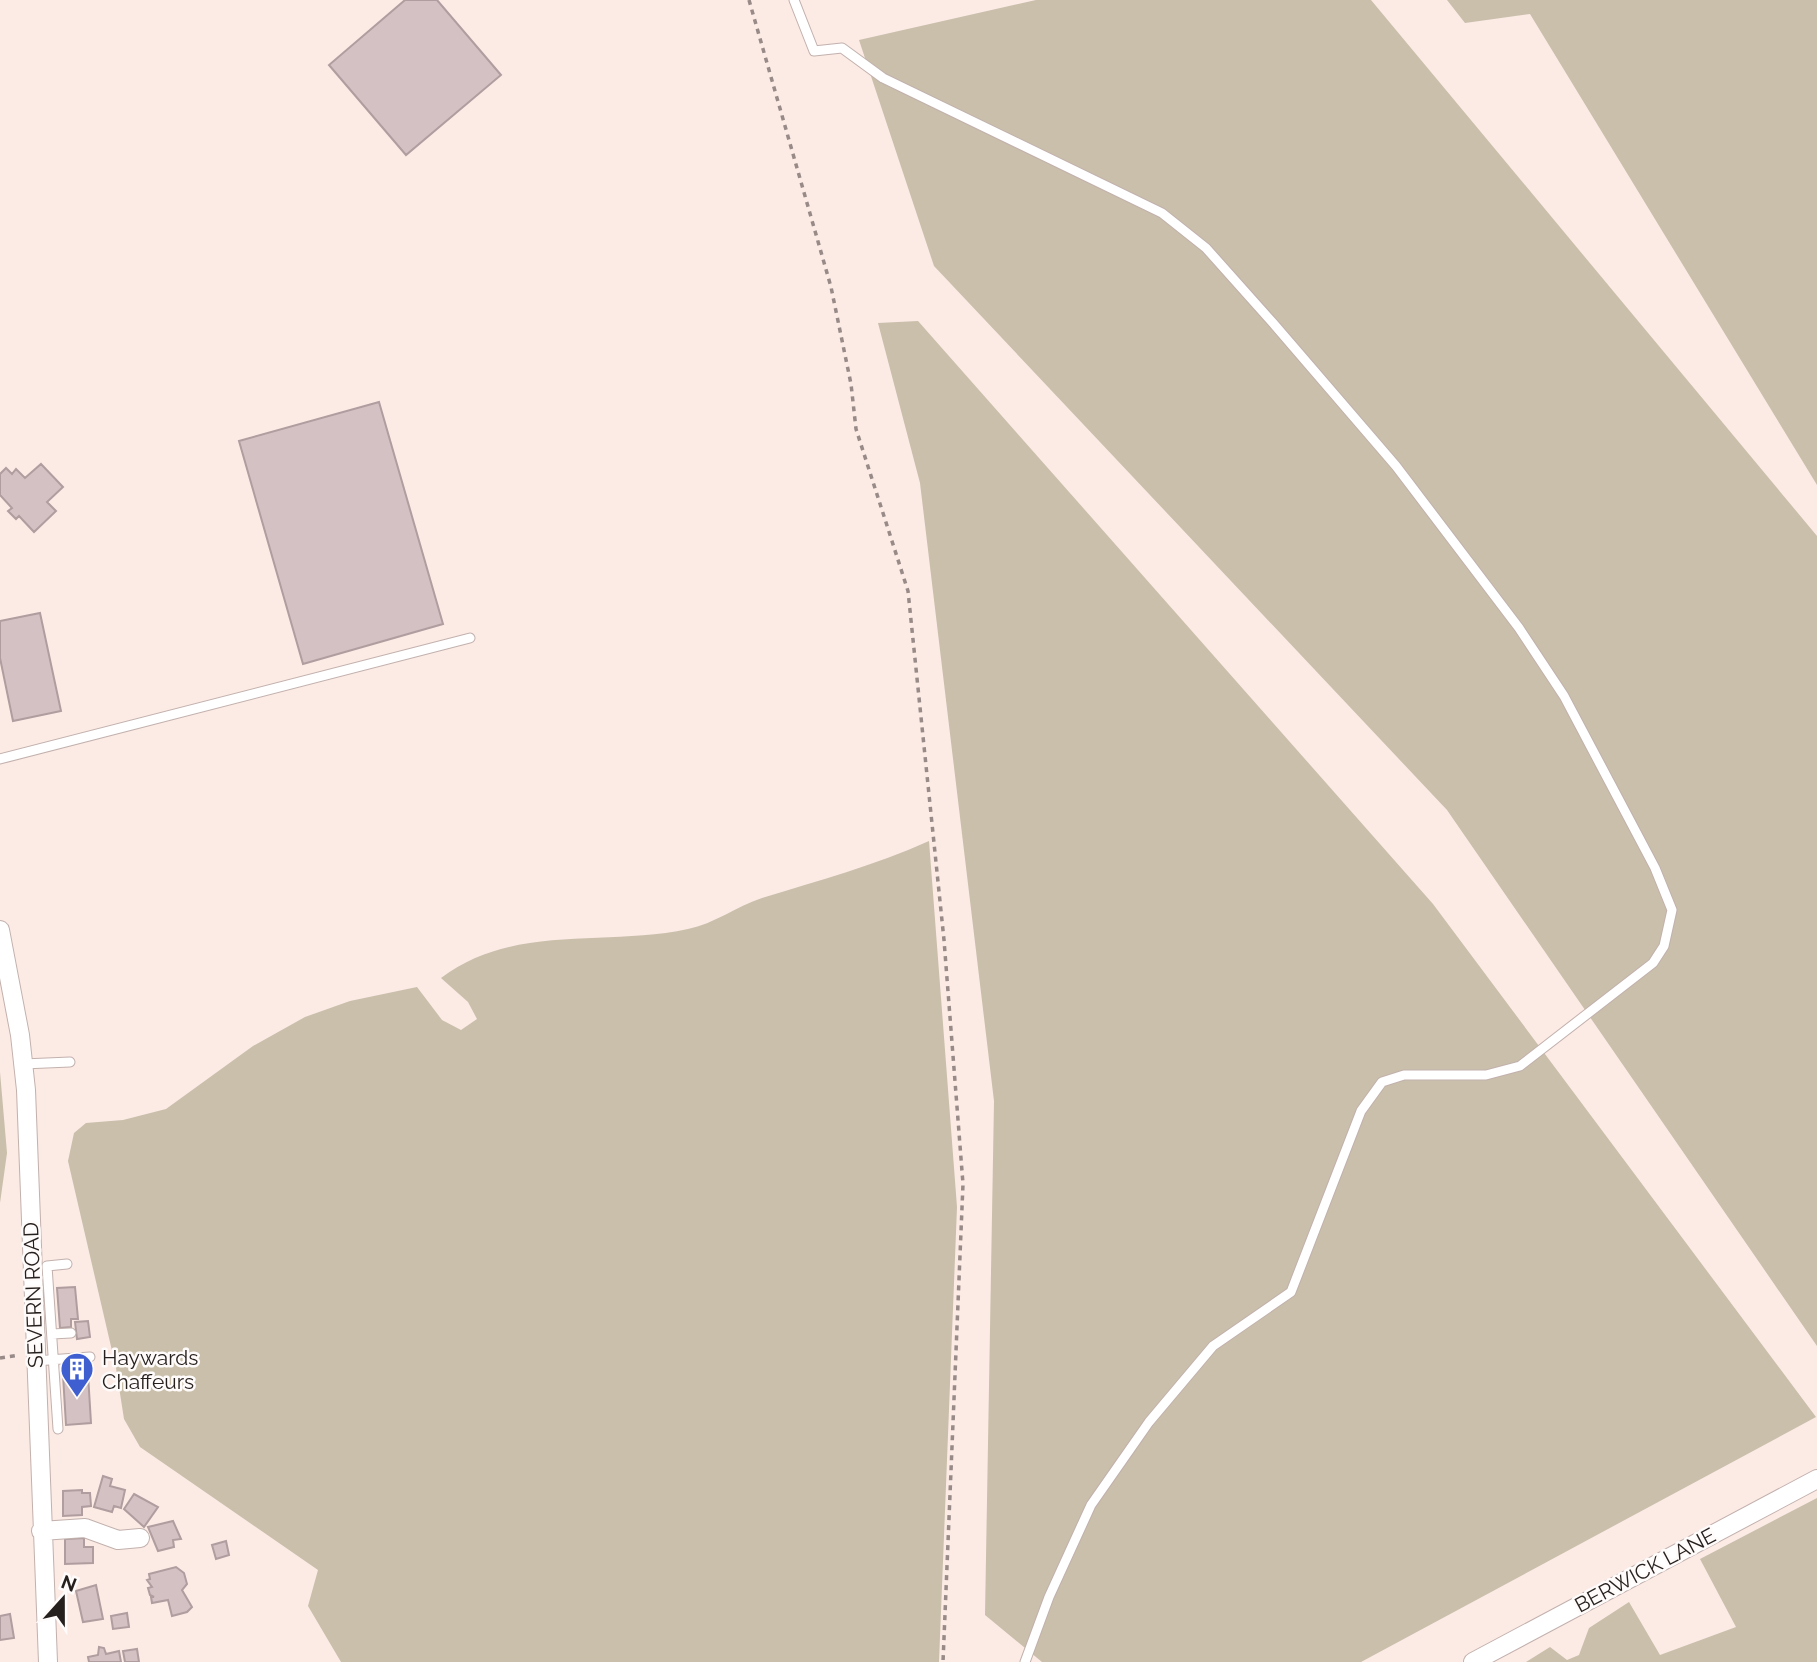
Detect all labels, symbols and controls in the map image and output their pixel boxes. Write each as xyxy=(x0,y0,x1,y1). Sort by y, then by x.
street label: SEVERN ROAD xyxy=(18,1222,48,1368)
place label: Haywards Chaffeurs xyxy=(102,1345,198,1394)
building icon: Haywards Chaffeurs xyxy=(58,1350,96,1399)
street label: BERWICK LANE xyxy=(1570,1522,1720,1618)
north arrow xyxy=(28,1564,98,1634)
text: N xyxy=(58,1570,80,1596)

